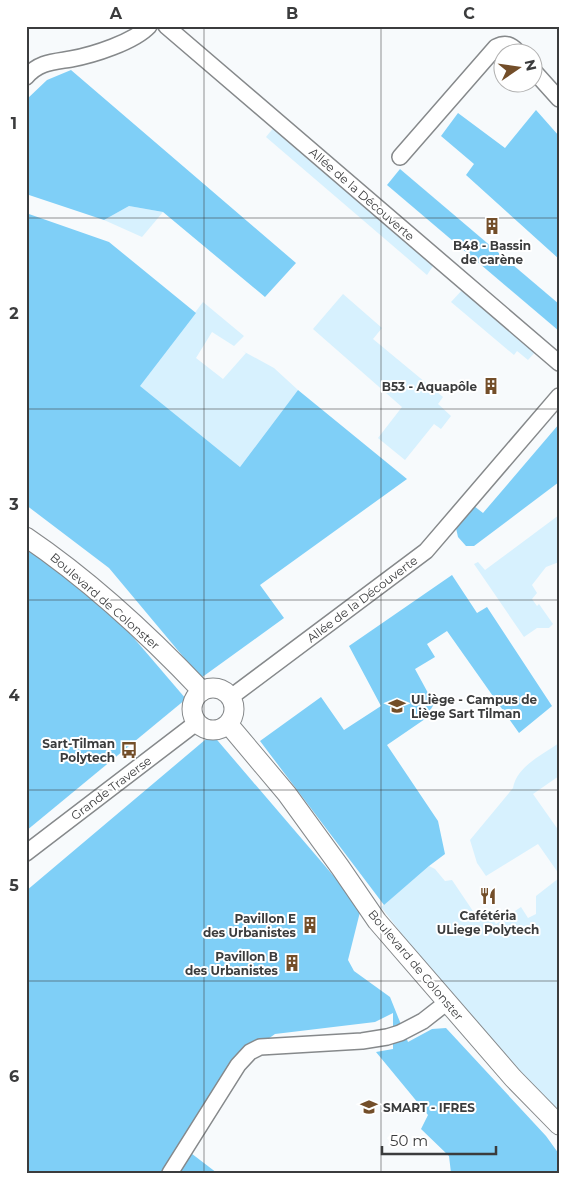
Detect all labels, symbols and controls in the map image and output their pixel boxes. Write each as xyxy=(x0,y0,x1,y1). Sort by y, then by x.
text: A xyxy=(109,4,123,23)
text: B xyxy=(286,4,298,23)
text: C xyxy=(463,4,475,23)
north arrow xyxy=(492,42,542,92)
text: N xyxy=(521,58,541,73)
text: 1 xyxy=(11,114,17,133)
street label: Allée de la Découverte xyxy=(306,144,418,244)
building icon: B48 - Bassin de carène xyxy=(482,216,502,236)
place label: B48 - Bassin de carène xyxy=(453,238,531,267)
text: 2 xyxy=(9,304,19,323)
building icon: B53 - Aquapôle xyxy=(481,376,501,396)
place label: B53 - Aquapôle xyxy=(382,379,477,394)
text: 3 xyxy=(8,495,19,514)
street label: Boulevard de Colonster xyxy=(47,549,163,653)
street label: Allée de la Découverte xyxy=(304,553,420,645)
text: 4 xyxy=(8,686,20,705)
place label: ULiège - Campus de Liège Sart Tilman xyxy=(411,692,538,721)
school or university icon: ULiège - Campus de Liège Sart Tilman xyxy=(387,696,407,716)
place label: Sart-Tilman Polytech xyxy=(42,736,115,765)
bus stop icon: Sart-Tilman Polytech xyxy=(119,740,139,760)
street label: Grande Traverse xyxy=(68,753,154,823)
text: 5 xyxy=(9,876,19,895)
restaurant icon: Cafétéria ULiege Polytech xyxy=(478,886,498,906)
street label: Boulevard de Colonster xyxy=(365,907,467,1024)
place label: Cafétéria ULiege Polytech xyxy=(437,908,539,937)
place label: Pavillon E des Urbanistes xyxy=(203,911,297,940)
building icon: Pavillon E des Urbanistes xyxy=(300,915,320,935)
place label: Pavillon B des Urbanistes xyxy=(185,949,279,978)
building icon: Pavillon B des Urbanistes xyxy=(282,953,302,973)
text: 6 xyxy=(9,1067,19,1086)
school or university icon: SMART - IFRES xyxy=(359,1097,379,1117)
place label: SMART - IFRES xyxy=(383,1100,475,1115)
scale bar xyxy=(382,1124,496,1156)
text: 50 m xyxy=(390,1131,428,1150)

